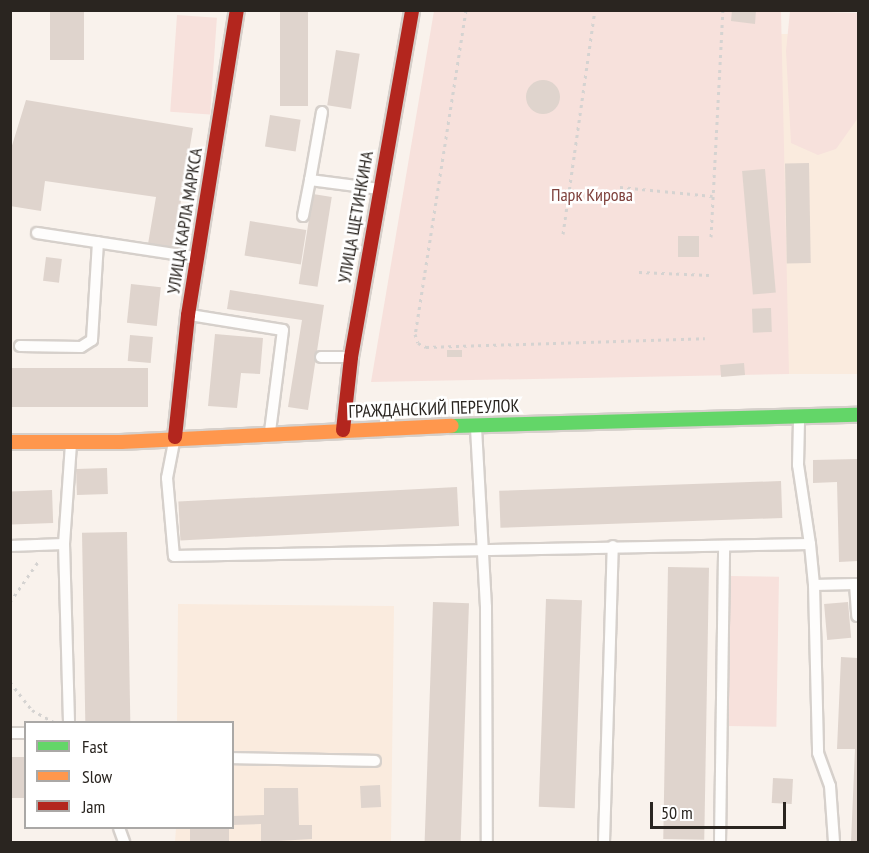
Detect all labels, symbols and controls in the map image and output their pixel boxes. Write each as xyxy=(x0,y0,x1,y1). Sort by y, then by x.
street label: УЛИЦА КАРЛА МАРКСА xyxy=(163,146,207,296)
street label: УЛИЦА ЩЕТИНКИНА xyxy=(334,149,378,285)
park label: Парк Кирова xyxy=(551,184,633,206)
street label: ГРАЖДАНСКИЙ ПЕРЕУЛОК xyxy=(348,395,520,423)
legend xyxy=(24,721,234,829)
text: Fast xyxy=(82,735,108,758)
text: Slow xyxy=(82,765,112,788)
scale bar xyxy=(653,790,790,828)
text: Jam xyxy=(82,795,105,818)
text: 50 m xyxy=(661,801,693,824)

